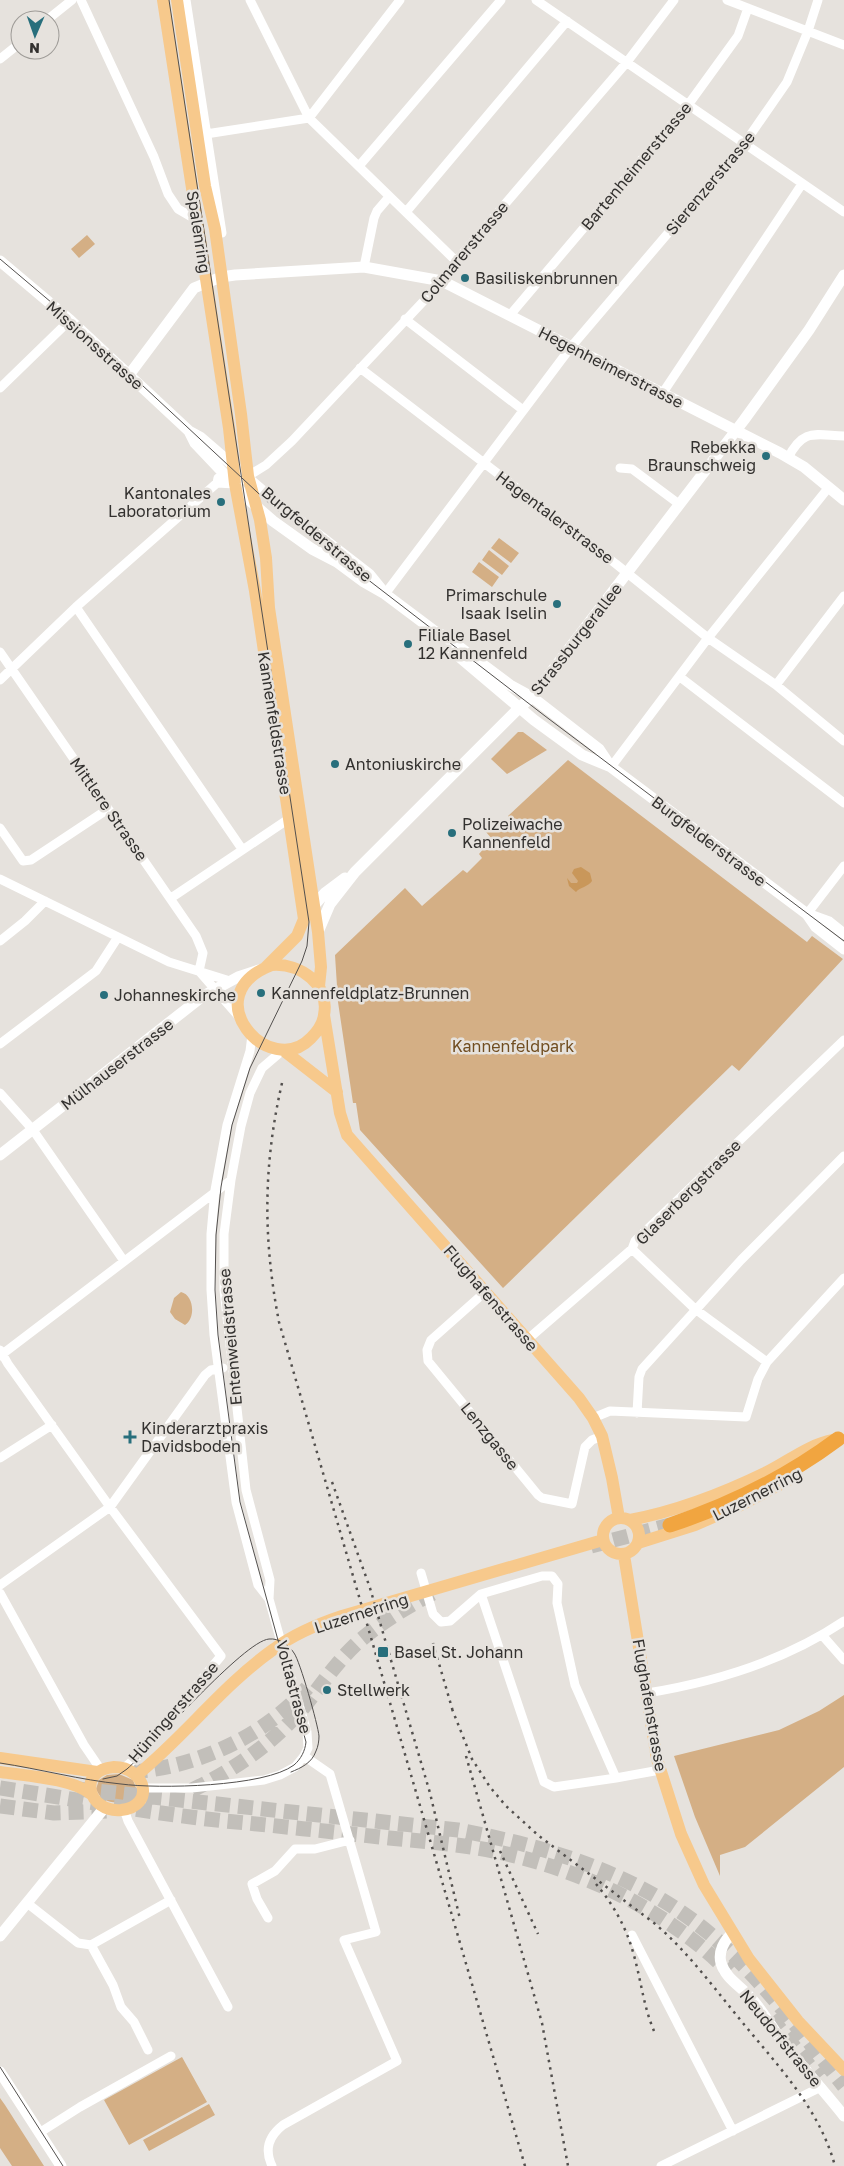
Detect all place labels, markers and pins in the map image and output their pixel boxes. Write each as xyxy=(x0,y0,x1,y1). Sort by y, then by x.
place label: Basiliskenbrunnen xyxy=(475,268,618,288)
marker: Basiliskenbrunnen xyxy=(459,272,471,284)
place label: Rebekka Braunschweig xyxy=(648,437,756,475)
marker: Rebekka Braunschweig xyxy=(760,450,772,462)
place label: Kantonales Laboratorium xyxy=(108,483,211,521)
marker: Kantonales Laboratorium xyxy=(215,496,227,508)
place label: Primarschule Isaak Iselin xyxy=(446,585,547,623)
marker: Primarschule Isaak Iselin xyxy=(551,598,563,610)
place label: Filiale Basel 12 Kannenfeld xyxy=(418,625,528,663)
marker: Filiale Basel 12 Kannenfeld xyxy=(402,638,414,650)
place label: Antoniuskirche xyxy=(345,754,461,774)
marker: Antoniuskirche xyxy=(329,758,341,770)
place label: Polizeiwache Kannenfeld xyxy=(462,814,563,852)
marker: Polizeiwache Kannenfeld xyxy=(446,827,458,839)
place label: Kannenfeldplatz-Brunnen xyxy=(271,983,469,1003)
place label: Johanneskirche xyxy=(114,985,236,1005)
marker: Kannenfeldplatz-Brunnen xyxy=(255,987,267,999)
marker: Johanneskirche xyxy=(98,989,110,1001)
place label: Kinderarztpraxis Davidsboden xyxy=(141,1418,268,1456)
marker: Kinderarztpraxis Davidsboden xyxy=(123,1430,137,1444)
place label: Basel St. Johann xyxy=(394,1642,523,1662)
marker: Basel St. Johann xyxy=(376,1645,390,1659)
place label: Stellwerk xyxy=(337,1680,410,1700)
marker: Stellwerk xyxy=(321,1684,333,1696)

